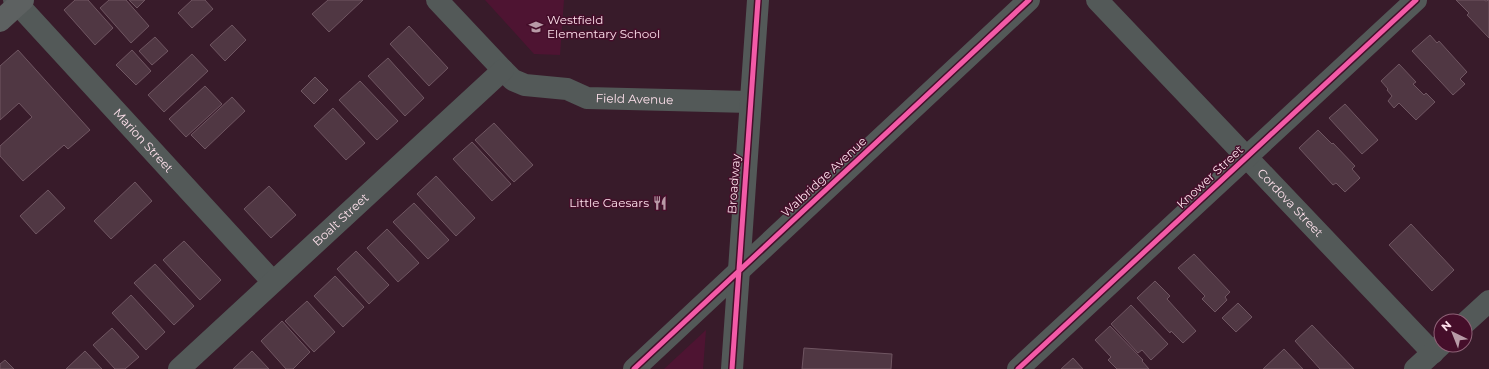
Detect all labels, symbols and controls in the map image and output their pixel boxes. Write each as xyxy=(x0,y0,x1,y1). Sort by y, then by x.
place label: Westfield Elementary School xyxy=(547,12,660,41)
school or university icon: Westfield Elementary School xyxy=(528,19,544,35)
street label: Field Avenue xyxy=(595,90,674,107)
street label: Marion Street xyxy=(110,105,177,176)
street label: Walbridge Avenue xyxy=(778,133,869,220)
street label: Knower Street xyxy=(1173,142,1246,211)
street label: Broadway xyxy=(724,153,743,214)
street label: Cordova Street xyxy=(1254,165,1327,240)
street label: Boalt Street xyxy=(309,190,372,249)
place label: Little Caesars xyxy=(569,195,649,210)
restaurant icon: Little Caesars xyxy=(652,195,668,211)
north arrow xyxy=(1433,313,1473,353)
text: N xyxy=(1438,318,1454,334)

